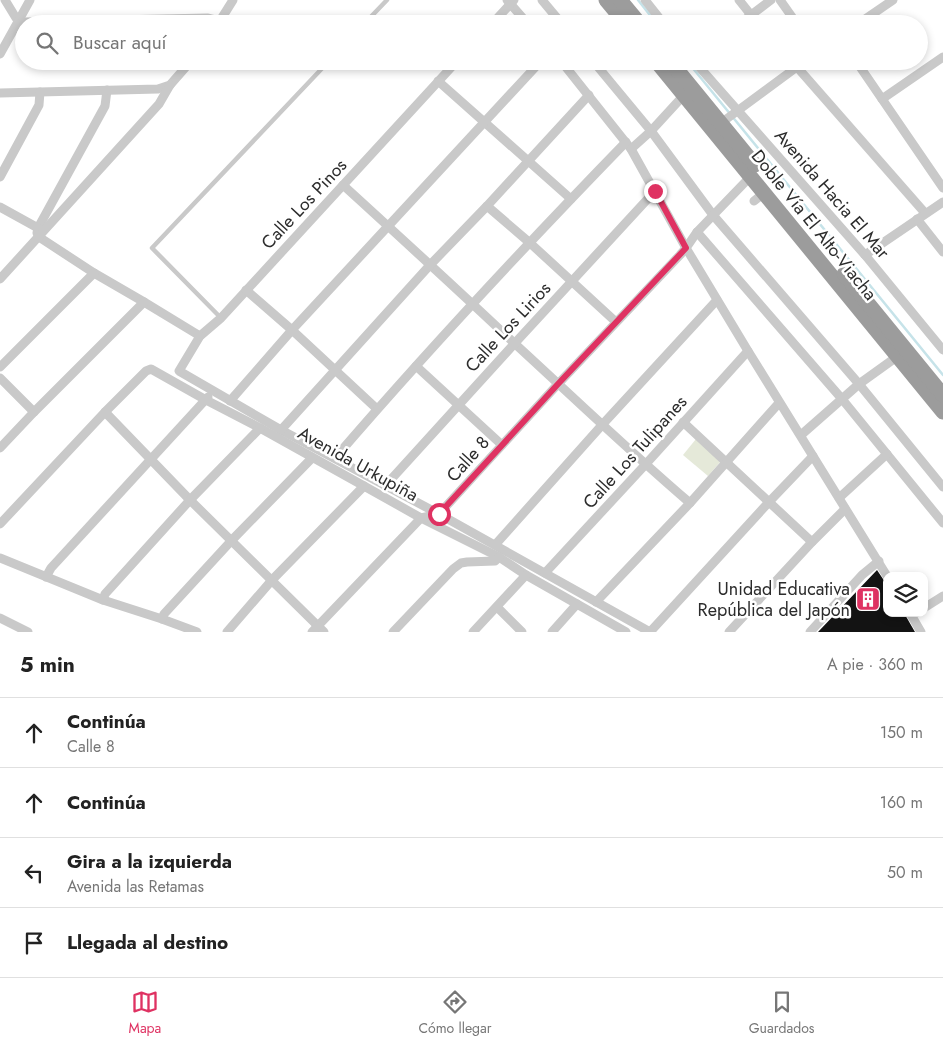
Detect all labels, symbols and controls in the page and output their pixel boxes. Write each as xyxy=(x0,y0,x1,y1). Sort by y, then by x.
search box xyxy=(15,15,928,70)
icon: search xyxy=(33,29,61,57)
text: Buscar aquí xyxy=(73,29,167,56)
street label: Avenida Hacia El Mar xyxy=(768,124,896,265)
street label: Doble Vía El Alto-Viacha xyxy=(745,144,883,306)
street label: Calle Los Pinos xyxy=(255,153,353,255)
route end xyxy=(644,180,667,203)
street label: Calle Los Lirios xyxy=(459,276,557,378)
street label: Calle Los Tulipanes xyxy=(577,390,693,514)
street label: Avenida Urkupiña xyxy=(293,420,423,508)
street label: Calle 8 xyxy=(440,430,496,488)
route start xyxy=(428,503,451,526)
map controls xyxy=(883,572,928,617)
button: layers xyxy=(883,572,928,617)
place label: Unidad Educativa República del Japón xyxy=(698,576,850,623)
building icon: Unidad Educativa República del Japón xyxy=(855,586,881,612)
text: 5 min xyxy=(20,650,75,680)
text: A pie · 360 m xyxy=(827,653,923,676)
text: Continúa xyxy=(67,708,146,735)
icon: ahead xyxy=(20,719,48,747)
text: 150 m xyxy=(880,721,923,744)
text: Calle 8 xyxy=(67,735,115,758)
icon: ahead xyxy=(20,789,48,817)
text: Continúa xyxy=(67,789,146,816)
text: 160 m xyxy=(880,791,923,814)
text: Gira a la izquierda xyxy=(67,848,232,875)
icon: left xyxy=(20,859,48,887)
text: 50 m xyxy=(887,861,923,884)
text: Avenida las Retamas xyxy=(67,875,204,898)
icon: arrive xyxy=(20,929,48,957)
text: Llegada al destino xyxy=(67,929,228,956)
tab: Mapa xyxy=(129,988,161,1038)
tab: Cómo llegar xyxy=(418,988,492,1038)
tab: Guardados xyxy=(749,988,814,1038)

